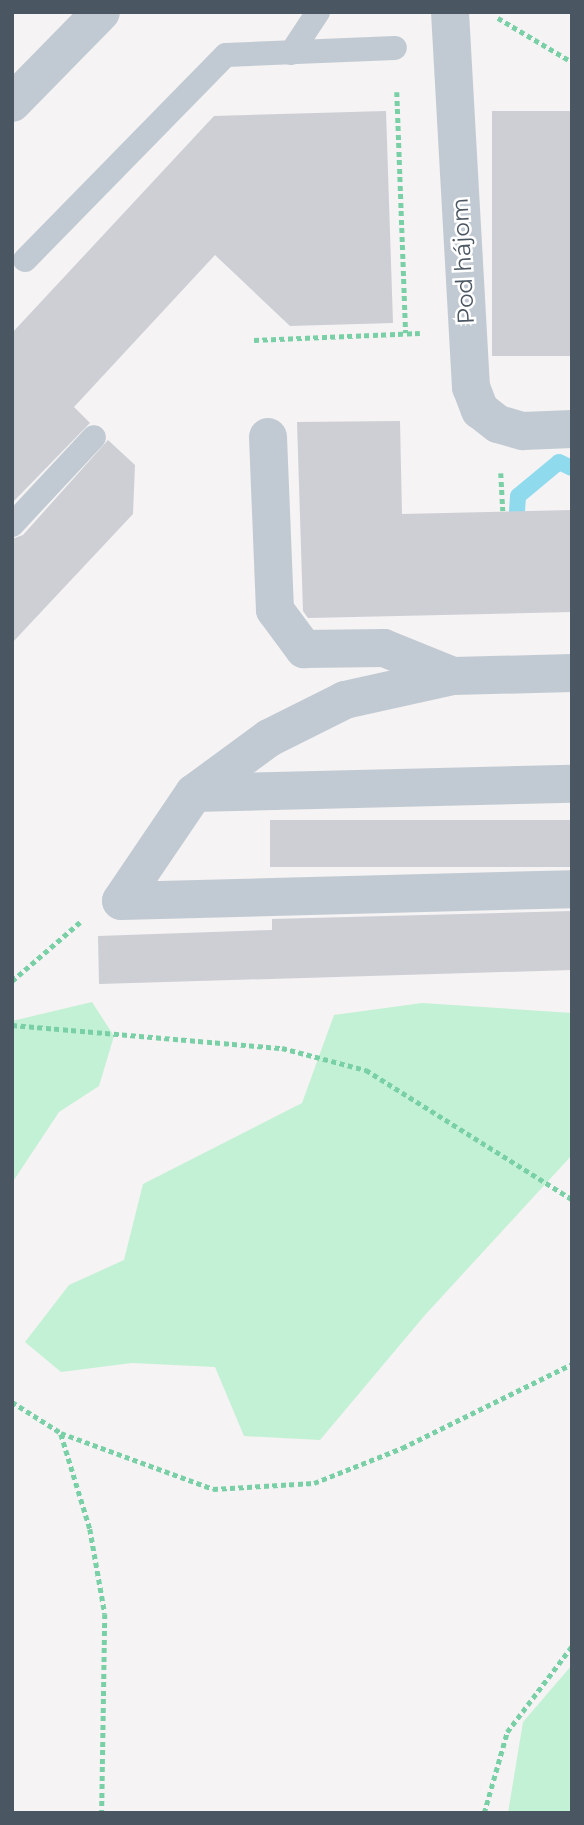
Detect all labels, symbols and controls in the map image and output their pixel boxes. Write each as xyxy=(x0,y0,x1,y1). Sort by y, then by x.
street label: Pod hájom xyxy=(446,197,480,325)

